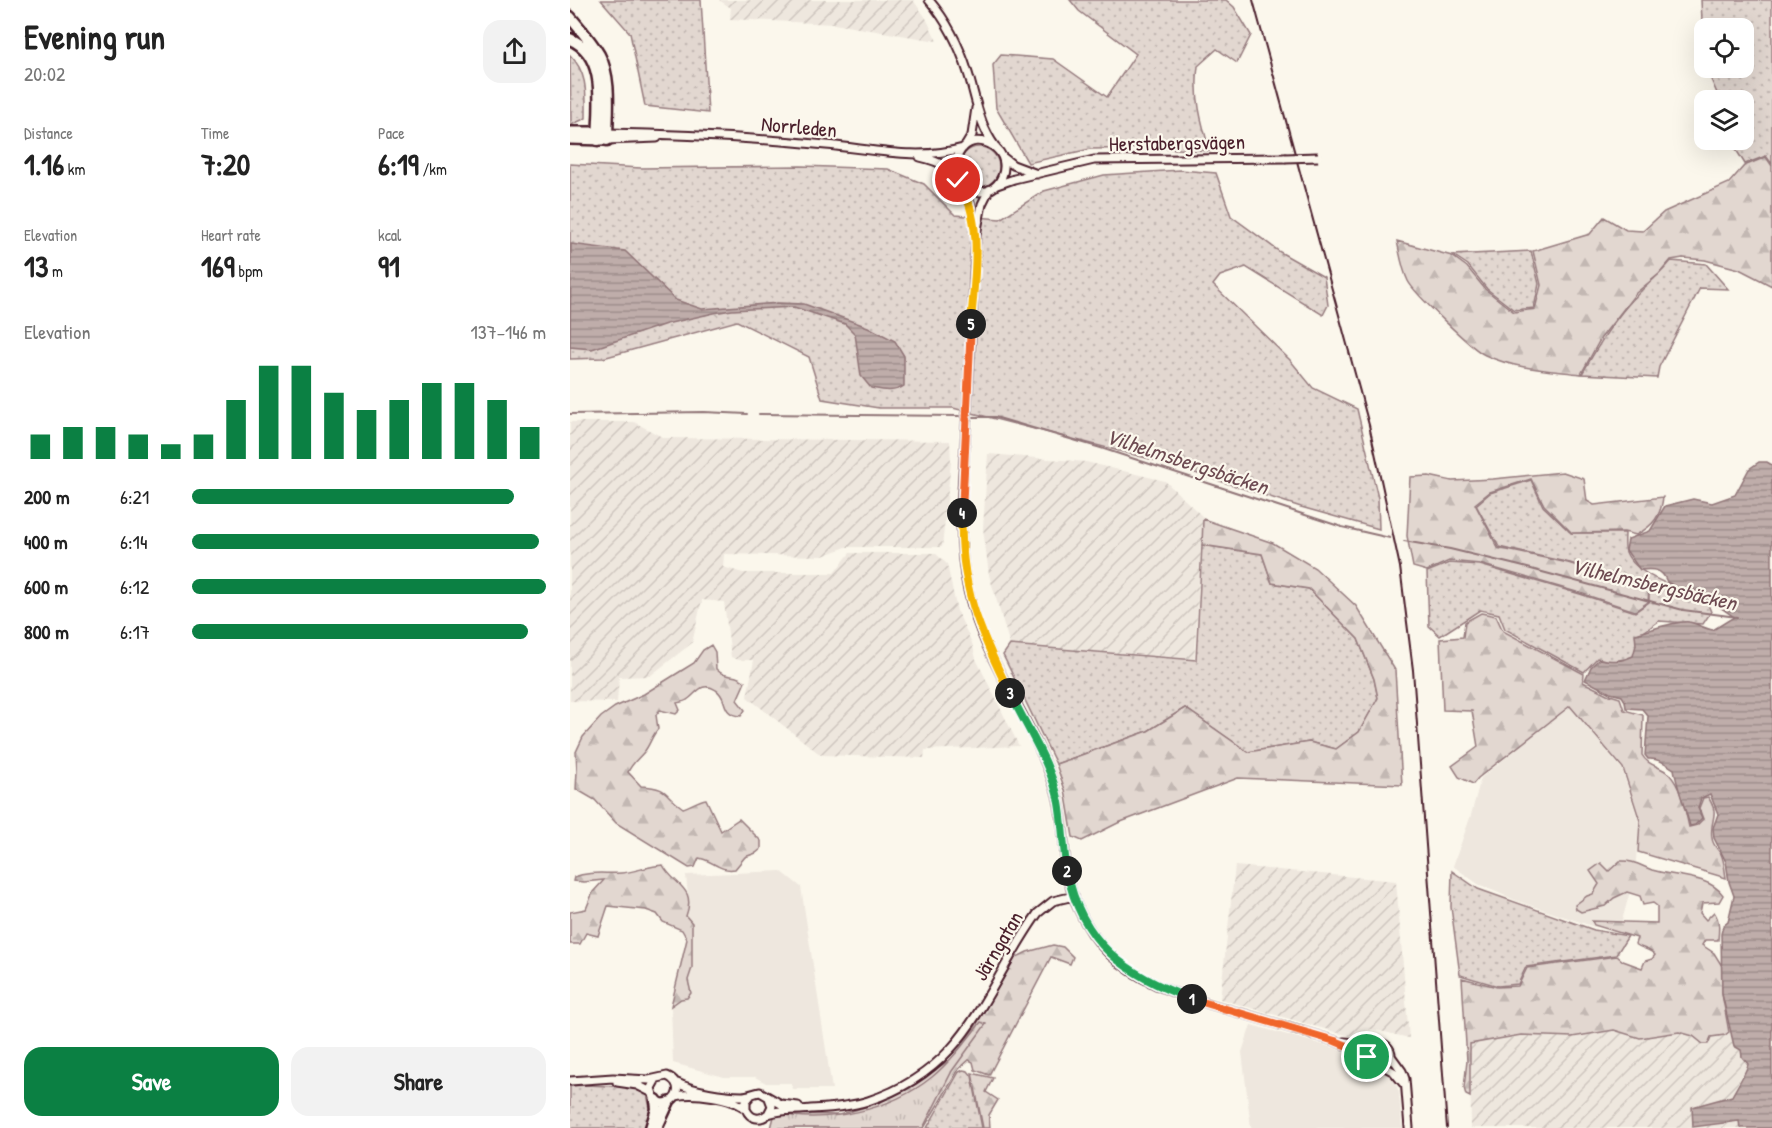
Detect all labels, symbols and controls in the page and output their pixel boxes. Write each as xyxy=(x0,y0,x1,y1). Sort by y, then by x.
text: Evening run xyxy=(24,15,165,59)
map controls xyxy=(1694,18,1754,150)
button: locate xyxy=(1694,18,1754,78)
button: share xyxy=(483,20,546,83)
text: 20:02 xyxy=(24,60,65,87)
button: layers xyxy=(1694,90,1754,150)
street label: Norrleden xyxy=(760,109,838,144)
text: Distance xyxy=(24,122,73,144)
text: Time xyxy=(201,122,229,144)
text: Pace xyxy=(378,122,405,144)
street label: Herstabergsvägen xyxy=(1109,127,1245,158)
text: 1.16 xyxy=(24,144,64,184)
text: 7:20 xyxy=(201,144,250,184)
text: 6:19 xyxy=(378,144,419,184)
pin xyxy=(932,154,983,205)
text: km xyxy=(64,158,85,180)
text: /km xyxy=(419,158,447,180)
icon: check xyxy=(941,163,974,196)
text: Elevation xyxy=(24,224,77,246)
text: Heart rate xyxy=(201,224,261,246)
text: kcal xyxy=(378,224,401,246)
text: 13 xyxy=(24,246,48,286)
text: 169 xyxy=(201,246,235,286)
text: 91 xyxy=(378,246,400,286)
text: m xyxy=(48,260,63,282)
text: bpm xyxy=(235,260,263,282)
pin: 5 xyxy=(956,309,986,339)
text: 5 xyxy=(968,313,974,335)
text: Elevation xyxy=(24,318,90,345)
text: 137–146 m xyxy=(471,318,546,345)
water label: Vilhelmsbergsbäcken xyxy=(1102,421,1274,502)
text: 200 m xyxy=(24,483,69,510)
text: 6:21 xyxy=(120,483,149,510)
pin: 4 xyxy=(947,498,977,528)
text: 4 xyxy=(959,502,965,524)
text: 400 m xyxy=(24,528,68,555)
text: 6:14 xyxy=(120,528,147,555)
water label: Vilhelmsbergsbäcken xyxy=(1568,550,1742,618)
text: 600 m xyxy=(24,573,68,600)
text: 6:12 xyxy=(120,573,149,600)
text: 800 m xyxy=(24,618,69,645)
text: 6:17 xyxy=(120,618,150,645)
pin: 3 xyxy=(995,678,1025,708)
text: 3 xyxy=(1006,682,1014,704)
pin: 2 xyxy=(1052,856,1082,886)
text: 2 xyxy=(1063,860,1071,882)
street label: Järngatan xyxy=(966,906,1030,986)
pin: 1 xyxy=(1177,984,1207,1014)
text: 1 xyxy=(1189,988,1195,1010)
pin xyxy=(1341,1031,1392,1082)
icon: arrive xyxy=(1350,1040,1383,1073)
button: Save xyxy=(24,1047,279,1116)
button: Share xyxy=(291,1047,546,1116)

